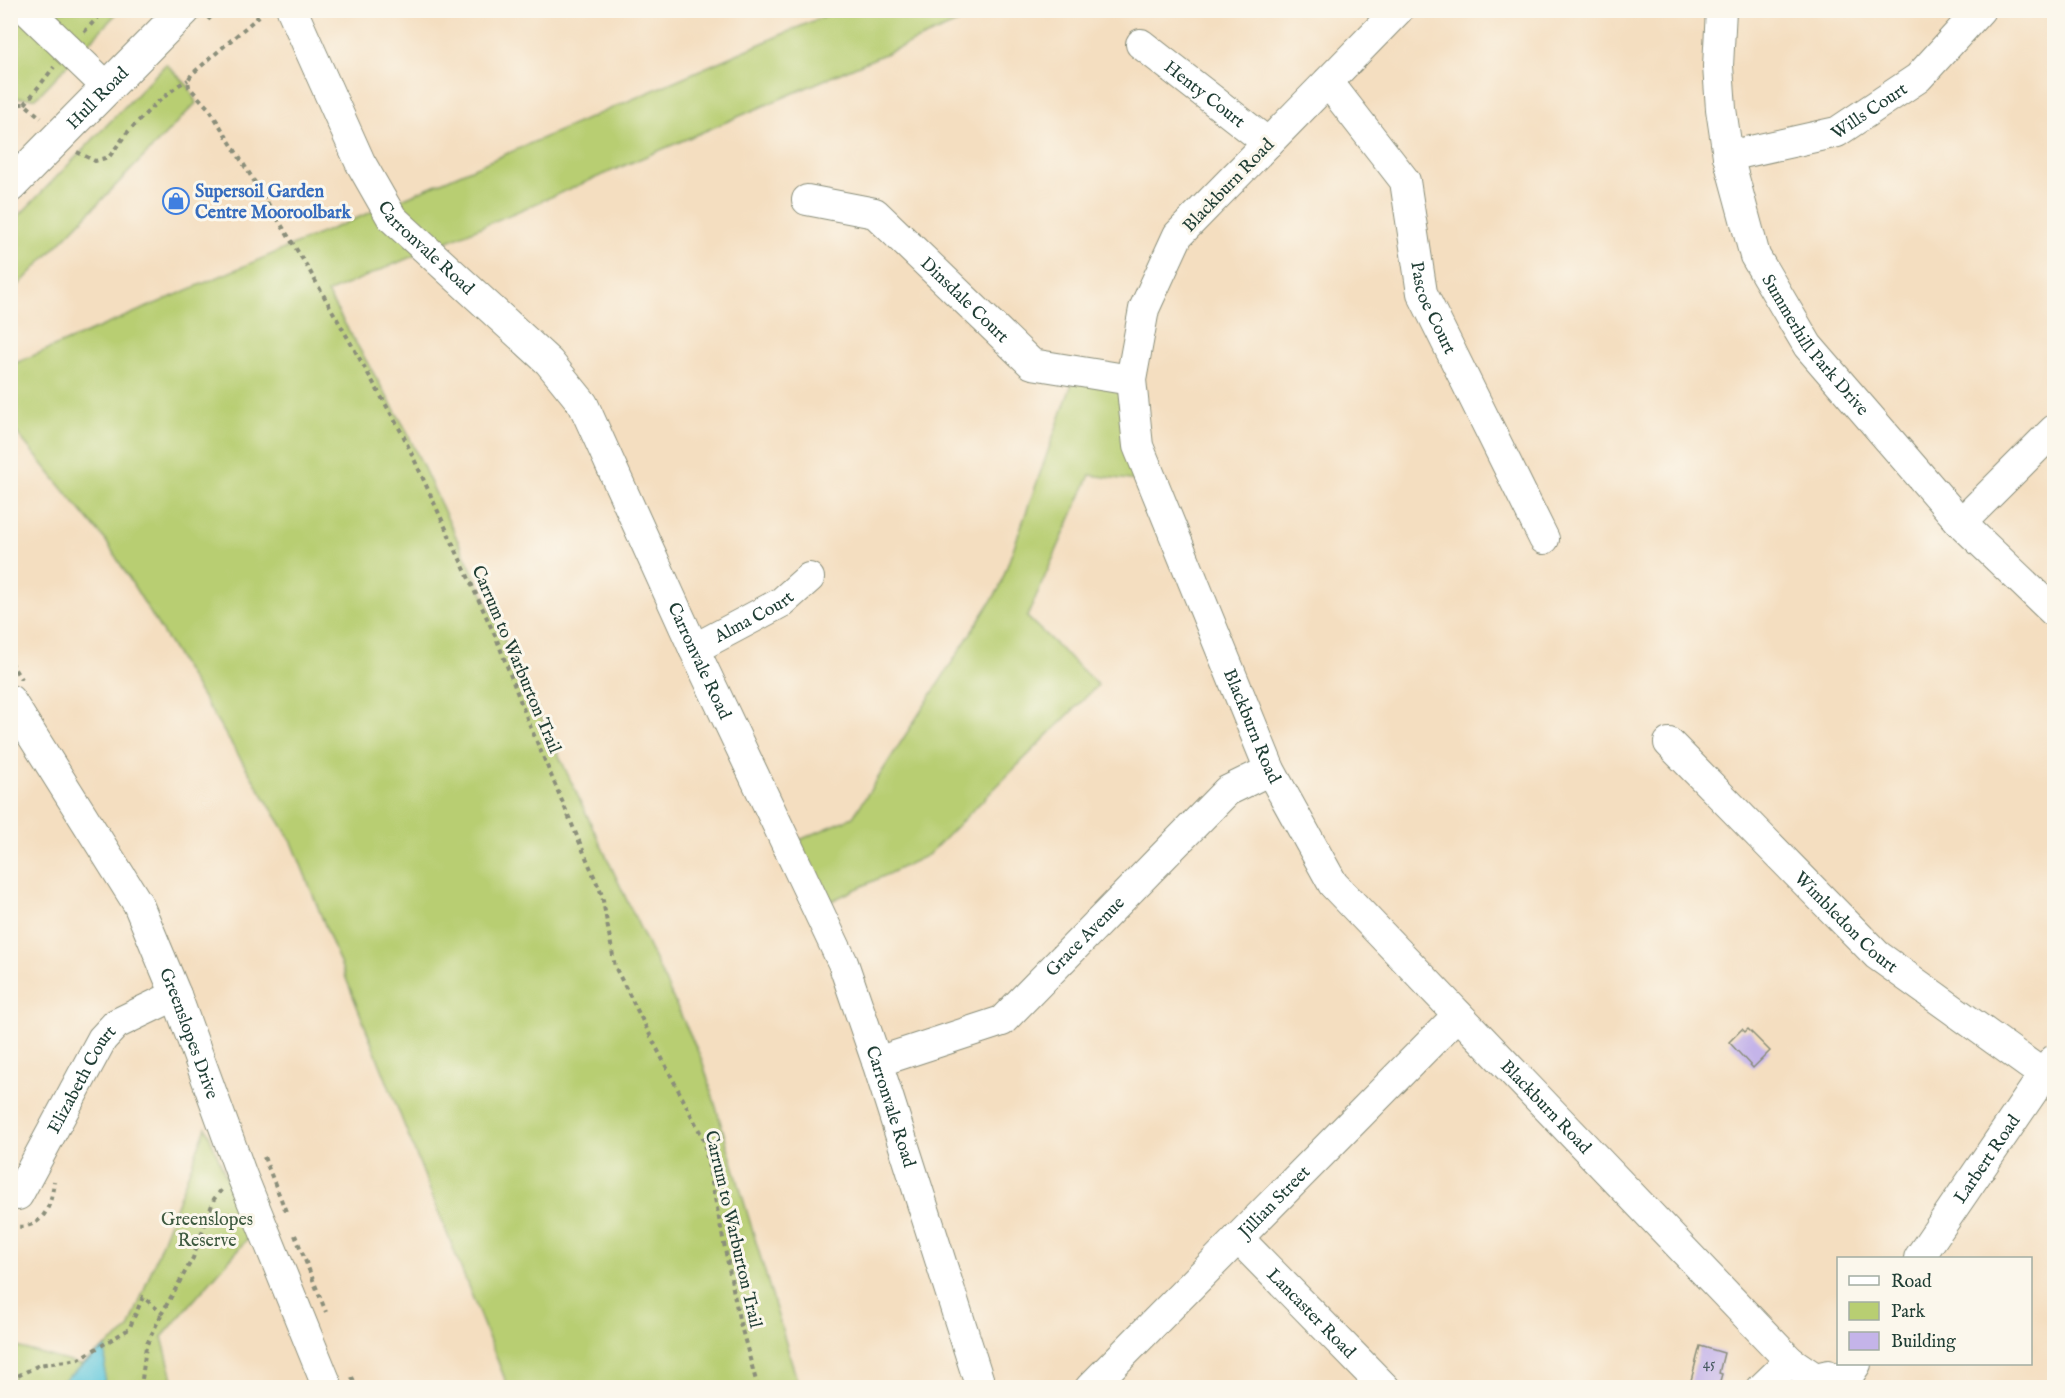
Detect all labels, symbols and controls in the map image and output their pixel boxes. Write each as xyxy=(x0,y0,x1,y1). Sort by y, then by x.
street label: Henty Court xyxy=(1159,56,1249,134)
street label: Hull Road xyxy=(62,62,134,135)
street label: Wills Court xyxy=(1827,78,1912,146)
street label: Blackburn Road xyxy=(1179,134,1280,238)
place label: Supersoil Garden Centre Mooroolbark xyxy=(195,181,353,225)
shop icon: Supersoil Garden Centre Mooroolbark xyxy=(161,186,191,216)
street label: Carronvale Road xyxy=(372,197,479,301)
street label: Dinsdale Court xyxy=(915,253,1013,348)
street label: Pascoe Court xyxy=(1404,260,1461,358)
street label: Summerhill Park Drive xyxy=(1755,271,1873,421)
street label: Carrum to Warburton Trail xyxy=(466,562,566,757)
street label: Alma Court xyxy=(710,587,800,649)
street label: Carronvale Road xyxy=(661,599,736,724)
street label: Blackburn Road xyxy=(1217,666,1285,788)
street label: Wimbledon Court xyxy=(1789,867,1901,979)
street label: Grace Avenue xyxy=(1041,892,1130,982)
street label: Greenslopes Drive xyxy=(153,965,223,1102)
street label: Elizabeth Court xyxy=(43,1021,122,1138)
street label: Carronvale Road xyxy=(859,1043,920,1171)
street label: Blackburn Road xyxy=(1495,1056,1596,1160)
street label: Larbert Road xyxy=(1949,1111,2026,1209)
street label: Carrum to Warburton Trail xyxy=(699,1128,766,1330)
street label: Jillian Street xyxy=(1233,1161,1316,1245)
park label: Greenslopes Reserve xyxy=(161,1209,253,1253)
legend xyxy=(1837,1257,2032,1365)
street label: Lancaster Road xyxy=(1261,1264,1360,1364)
text: Road xyxy=(1891,1271,1932,1294)
text: Park xyxy=(1891,1301,1926,1324)
text: Building xyxy=(1891,1331,1956,1354)
house number: 45 xyxy=(1703,1354,1716,1373)

